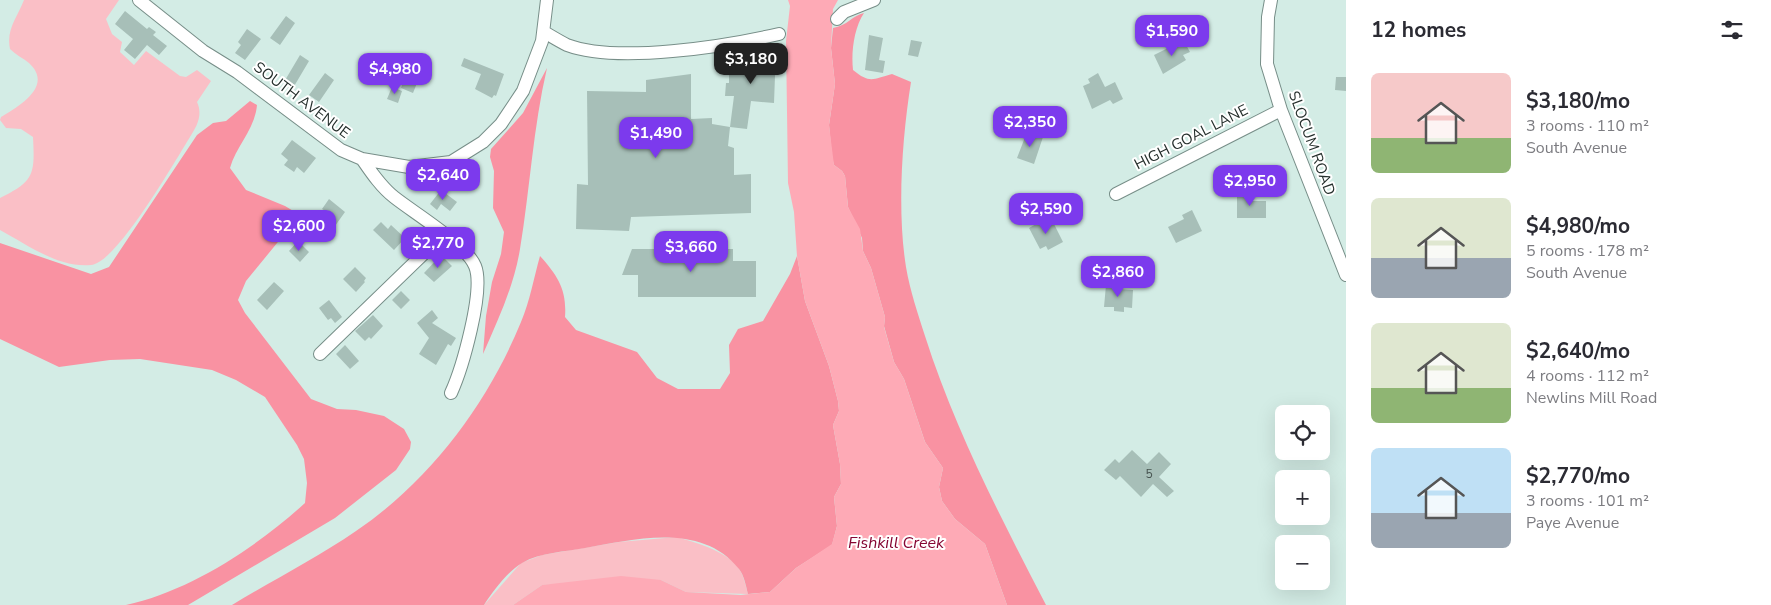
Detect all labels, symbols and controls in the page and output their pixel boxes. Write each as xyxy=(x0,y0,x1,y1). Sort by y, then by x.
pin: $1,590 xyxy=(1131,15,1213,57)
text: 12 homes xyxy=(1371,16,1466,44)
icon: filters xyxy=(1718,16,1746,44)
text: $1,590 xyxy=(1146,20,1198,42)
pin: $3,180 xyxy=(710,42,792,85)
text: $3,180 xyxy=(725,48,777,70)
pin: $4,980 xyxy=(354,52,436,95)
street label: SOUTH AVENUE xyxy=(250,57,354,143)
text: $4,980 xyxy=(369,58,421,80)
text: $3,180/mo xyxy=(1526,87,1630,115)
street label: SLOCUM ROAD xyxy=(1284,88,1340,198)
icon: home xyxy=(1411,93,1471,153)
street label: HIGH GOAL LANE xyxy=(1131,100,1251,174)
pin: $2,350 xyxy=(989,106,1071,148)
text: $2,350 xyxy=(1004,111,1056,133)
text: 3 rooms · 110 m² xyxy=(1526,115,1649,137)
pin: $1,490 xyxy=(615,116,697,159)
text: $1,490 xyxy=(630,122,682,144)
text: South Avenue xyxy=(1526,137,1627,159)
pin: $2,640 xyxy=(402,158,484,201)
text: $2,640 xyxy=(417,164,469,186)
pin: $2,950 xyxy=(1209,164,1291,207)
text: $2,950 xyxy=(1224,170,1276,192)
pin: $2,590 xyxy=(1005,192,1087,235)
text: $2,590 xyxy=(1020,198,1072,220)
pin: $2,600 xyxy=(258,210,340,252)
text: $4,980/mo xyxy=(1526,212,1630,240)
text: $2,600 xyxy=(273,215,325,237)
icon: home xyxy=(1411,218,1471,278)
pin: $2,770 xyxy=(397,226,479,269)
pin: $3,660 xyxy=(650,230,732,273)
text: $2,770 xyxy=(412,232,464,254)
text: $3,660 xyxy=(665,236,717,258)
text: 5 rooms · 178 m² xyxy=(1526,240,1649,262)
pin: $2,860 xyxy=(1077,256,1159,298)
text: $2,860 xyxy=(1092,261,1144,283)
text: South Avenue xyxy=(1526,262,1627,284)
text: $2,640/mo xyxy=(1526,337,1630,365)
icon: home xyxy=(1411,343,1471,403)
text: 4 rooms · 112 m² xyxy=(1526,365,1649,387)
text: Newlins Mill Road xyxy=(1526,387,1657,409)
map controls xyxy=(1275,405,1330,590)
button: locate xyxy=(1275,405,1330,460)
text: $2,770/mo xyxy=(1526,462,1630,490)
house number: 5 xyxy=(1145,466,1153,482)
icon: home xyxy=(1411,468,1471,528)
button: + xyxy=(1275,470,1330,525)
text: 3 rooms · 101 m² xyxy=(1526,490,1649,512)
text: Paye Avenue xyxy=(1526,512,1619,534)
water label: Fishkill Creek xyxy=(848,532,945,554)
button: − xyxy=(1275,535,1330,590)

